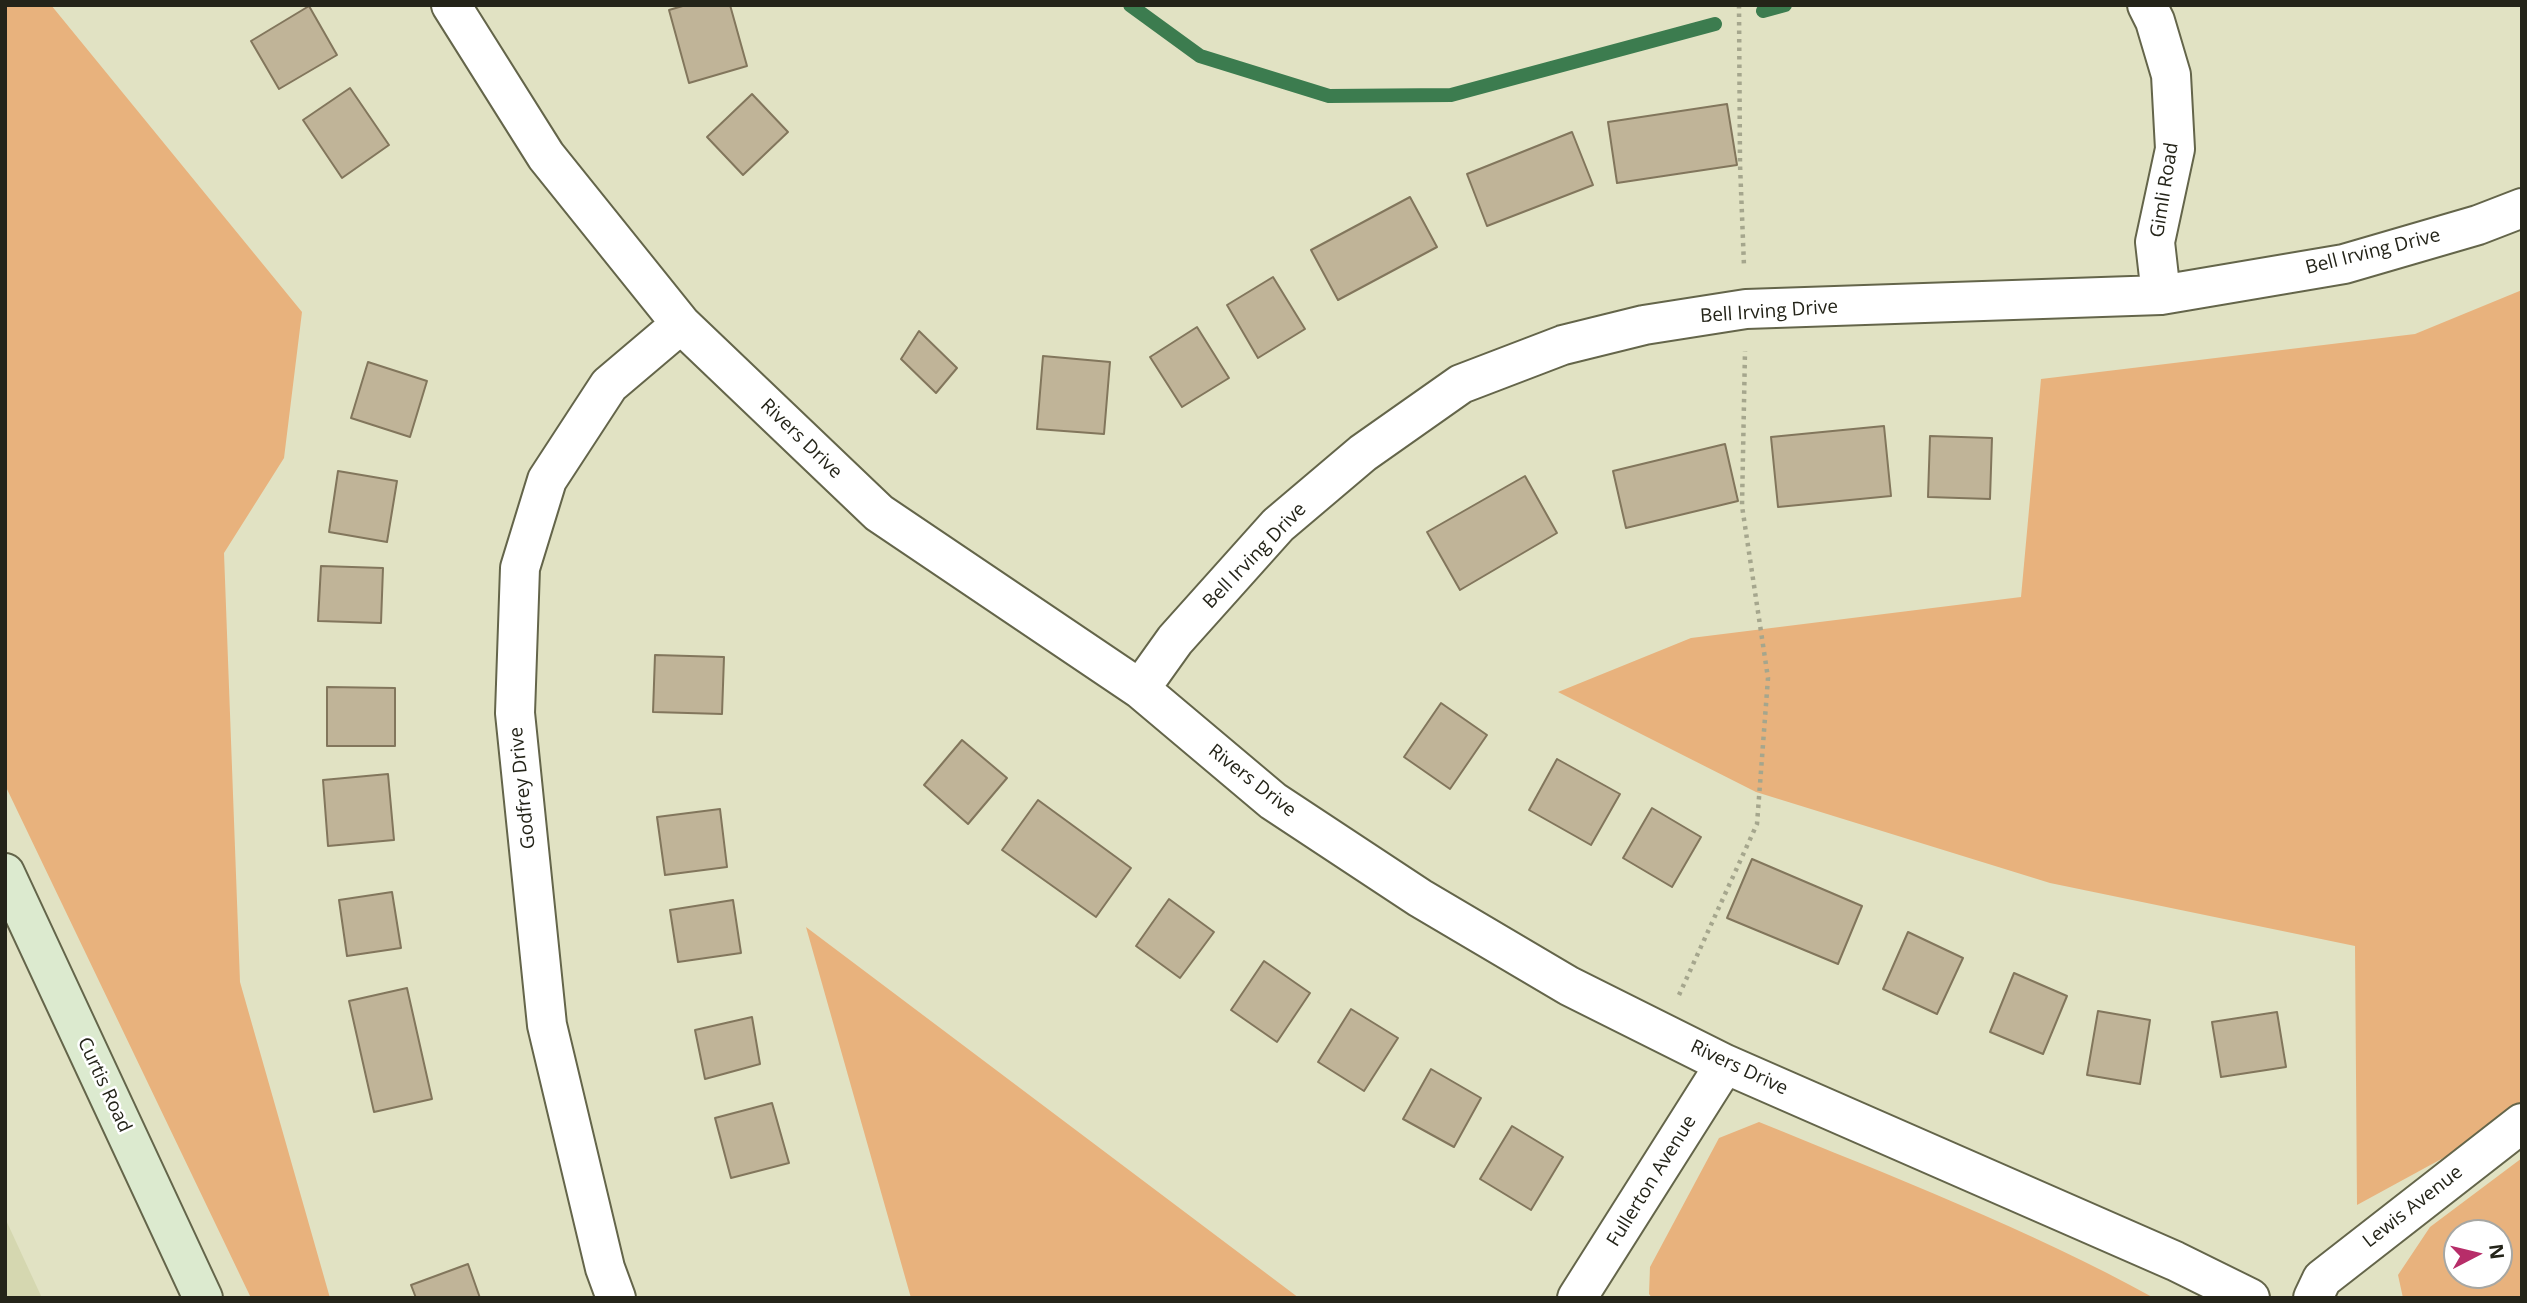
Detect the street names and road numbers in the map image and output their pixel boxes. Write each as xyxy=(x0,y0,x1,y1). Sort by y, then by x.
street label: Gimli Road xyxy=(2146,141,2184,239)
street label: Bell Irving Drive xyxy=(2303,224,2443,280)
street label: Bell Irving Drive xyxy=(1699,296,1839,328)
street label: Rivers Drive xyxy=(755,394,847,484)
street label: Bell Irving Drive xyxy=(1199,498,1311,614)
street label: Godfrey Drive xyxy=(505,726,541,850)
street label: Rivers Drive xyxy=(1204,740,1300,822)
street label: Curtis Road xyxy=(72,1034,136,1136)
street label: Rivers Drive xyxy=(1687,1035,1791,1101)
street label: Fullerton Avenue xyxy=(1602,1111,1702,1251)
street label: Lewis Avenue xyxy=(2359,1161,2467,1253)

